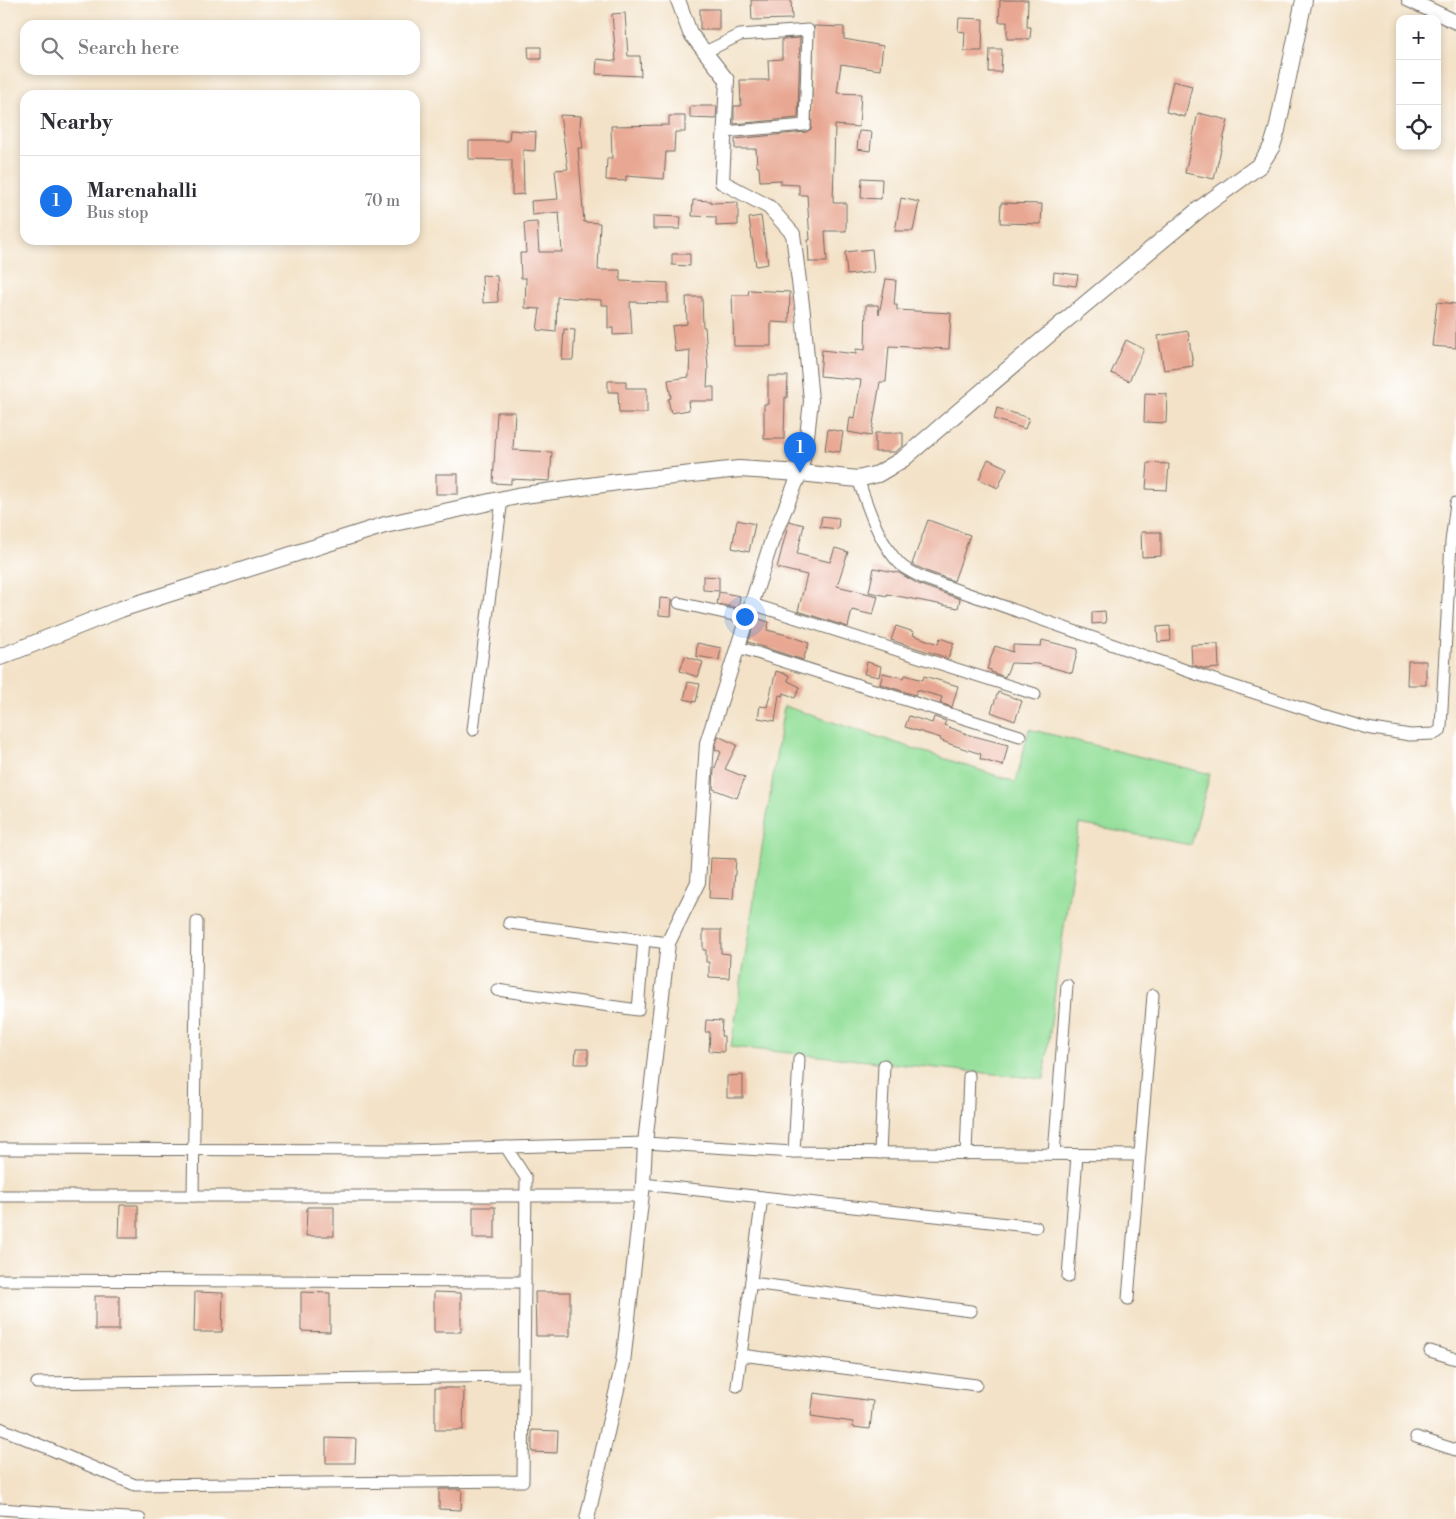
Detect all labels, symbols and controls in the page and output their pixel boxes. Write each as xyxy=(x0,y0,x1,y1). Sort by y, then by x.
map controls xyxy=(1396,15,1441,150)
button: + xyxy=(1396,15,1441,60)
search box xyxy=(20,20,420,75)
icon: search xyxy=(38,34,66,62)
text: Search here xyxy=(78,36,179,60)
button: − xyxy=(1396,60,1441,105)
button: locate xyxy=(1396,105,1441,150)
text: Nearby xyxy=(40,110,113,136)
text: Marenahalli xyxy=(87,179,197,203)
text: 1 xyxy=(52,191,60,211)
text: 70 m xyxy=(364,191,400,211)
text: Bus stop xyxy=(87,203,149,223)
pin: 1 xyxy=(784,432,816,473)
your location xyxy=(732,604,758,630)

